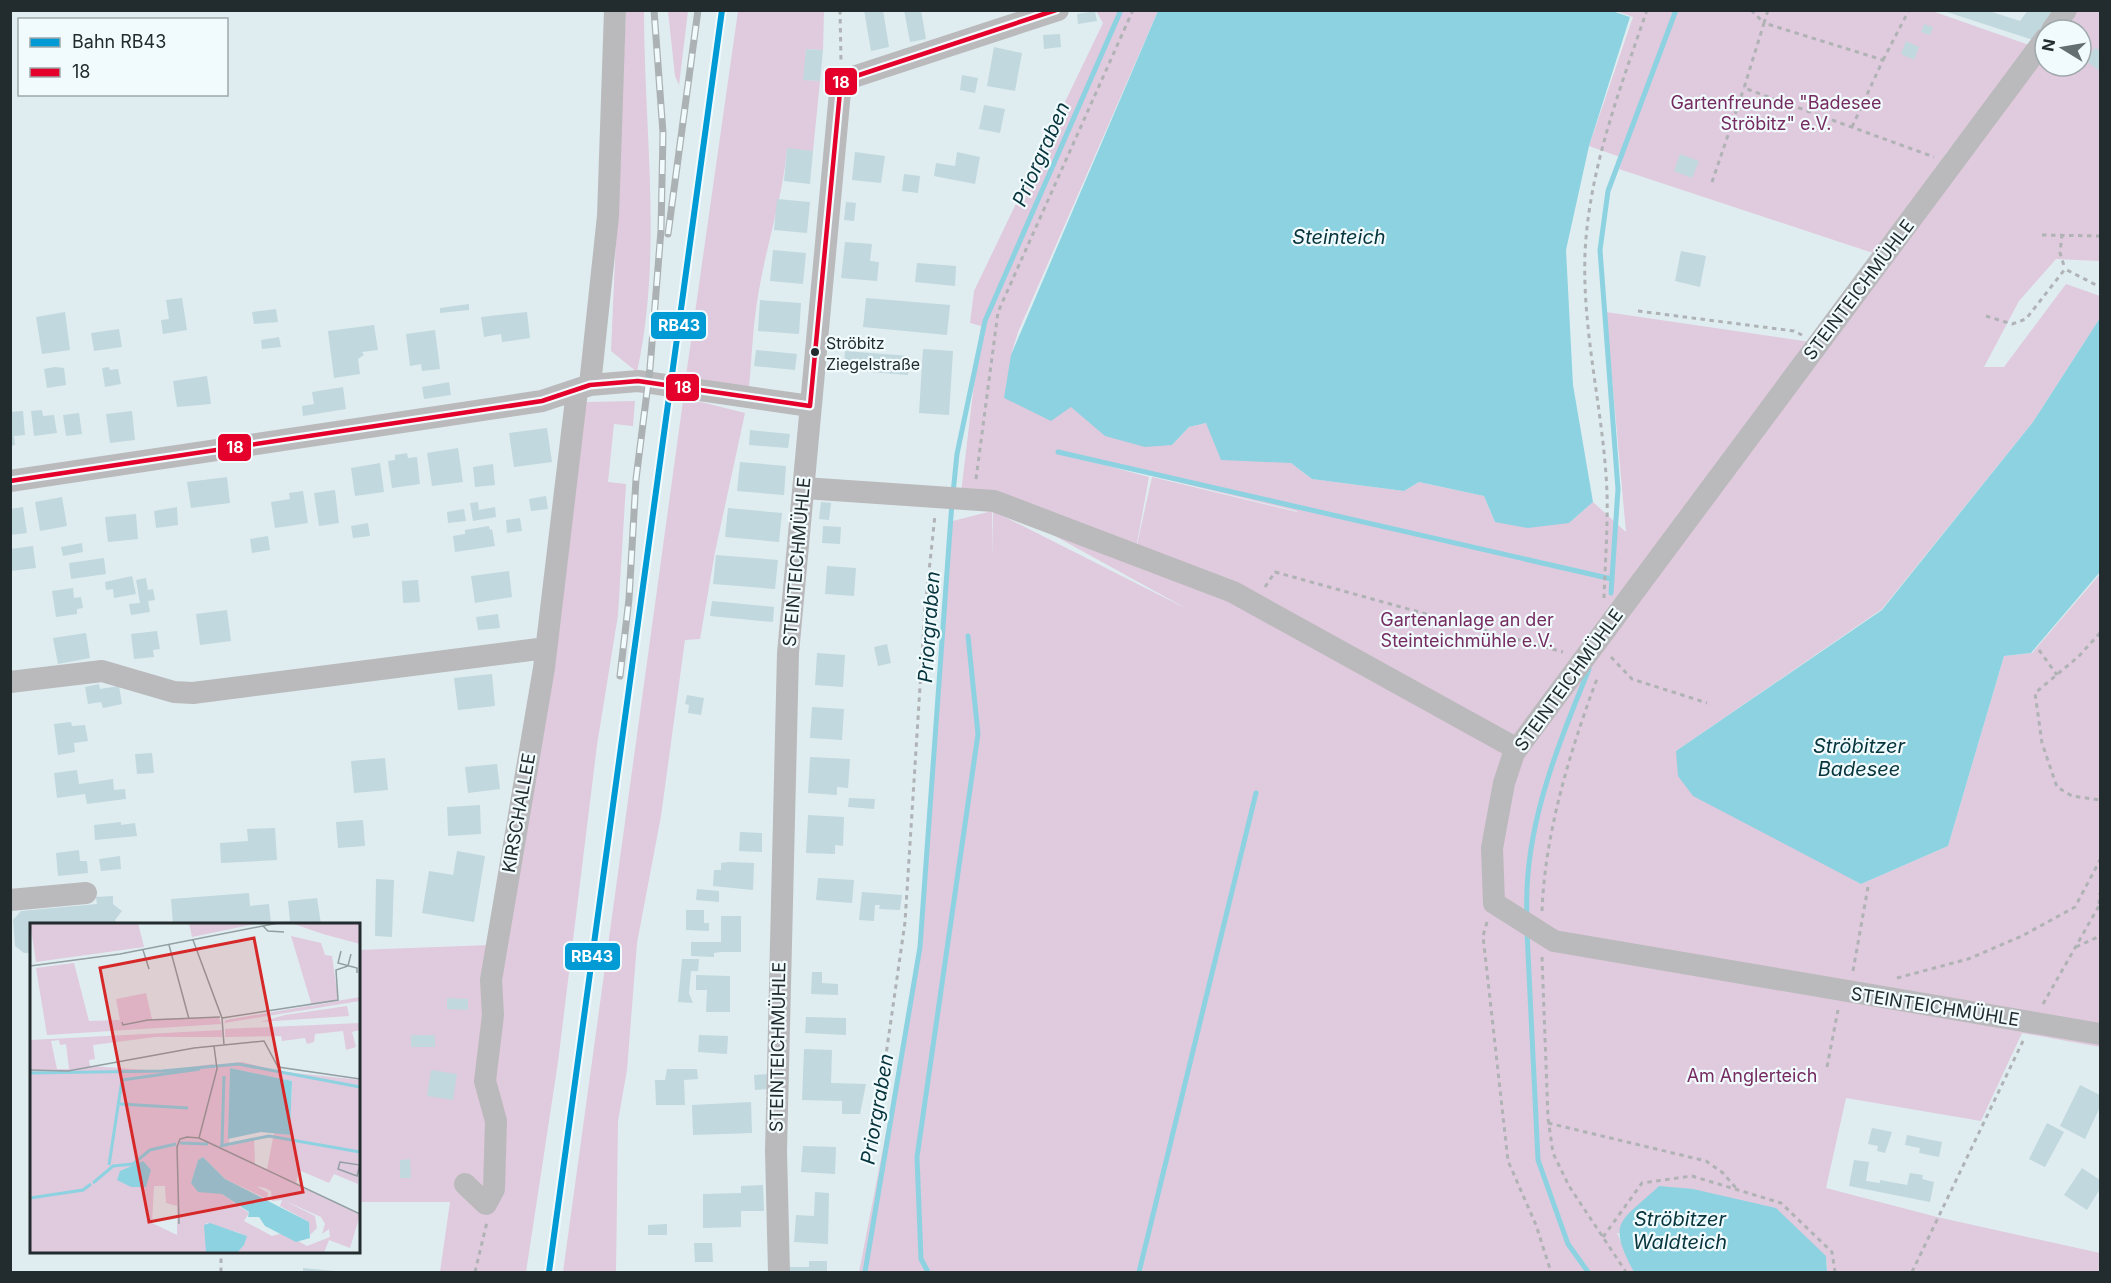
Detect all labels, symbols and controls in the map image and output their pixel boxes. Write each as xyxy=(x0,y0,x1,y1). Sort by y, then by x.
legend xyxy=(18,18,228,96)
north arrow xyxy=(2033,18,2093,78)
text: Bahn RB43 xyxy=(72,31,166,52)
text: N xyxy=(2037,37,2059,53)
text: 18 xyxy=(72,61,90,82)
line badge: 18 xyxy=(824,67,858,96)
text: 18 xyxy=(832,72,850,92)
park label: Gartenfreunde "Badesee Ströbitz" e.V. xyxy=(1670,92,1882,134)
water label: Priorgraben xyxy=(1007,98,1075,210)
street label: STEINTEICHMÜHLE xyxy=(1798,215,1918,364)
water label: Steinteich xyxy=(1292,225,1386,249)
line badge: RB43 xyxy=(650,311,707,340)
text: RB43 xyxy=(658,315,700,335)
place label: Ströbitz Ziegelstraße xyxy=(826,333,920,374)
marker: Ströbitz Ziegelstraße xyxy=(809,346,821,358)
line badge: 18 xyxy=(665,373,700,402)
text: 18 xyxy=(674,377,692,397)
line badge: 18 xyxy=(217,433,252,462)
text: 18 xyxy=(226,437,244,457)
street label: STEINTEICHMÜHLE xyxy=(778,476,814,648)
water label: Priorgraben xyxy=(913,570,945,684)
street label: STEINTEICHMÜHLE xyxy=(1509,604,1627,755)
park label: Gartenanlage an der Steinteichmühle e.V. xyxy=(1380,609,1554,651)
water label: Ströbitzer Badesee xyxy=(1813,734,1905,781)
street label: KIRSCHALLEE xyxy=(498,752,539,874)
inset map xyxy=(30,923,360,1253)
line badge: RB43 xyxy=(564,942,621,971)
text: RB43 xyxy=(571,946,613,966)
street label: STEINTEICHMÜHLE xyxy=(765,962,789,1132)
street label: STEINTEICHMÜHLE xyxy=(1849,982,2021,1030)
water label: Priorgraben xyxy=(855,1052,899,1166)
park label: Am Anglerteich xyxy=(1687,1065,1817,1086)
water label: Ströbitzer Waldteich xyxy=(1633,1207,1727,1254)

